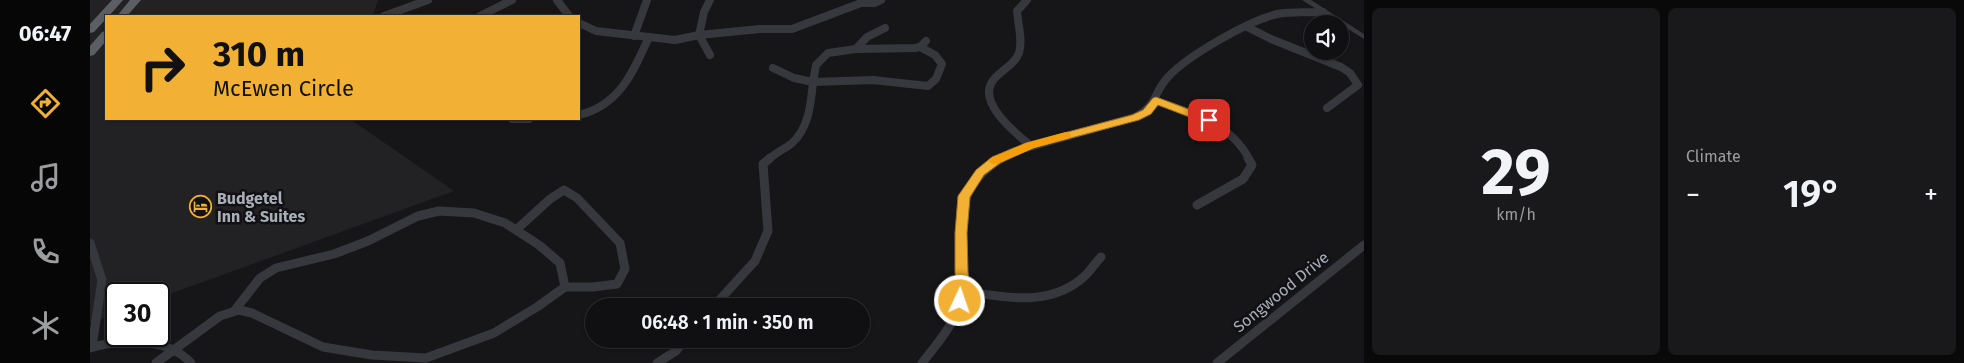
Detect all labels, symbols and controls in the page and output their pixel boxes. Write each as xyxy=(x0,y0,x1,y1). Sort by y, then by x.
map controls xyxy=(1304,15,1349,60)
button: sound xyxy=(1304,15,1349,60)
text: 06:47 xyxy=(19,20,71,47)
text: 310 m xyxy=(213,33,305,75)
icon: right xyxy=(130,35,195,100)
text: McEwen Circle xyxy=(213,75,354,102)
icon: directions xyxy=(28,86,63,121)
pin xyxy=(1188,99,1230,141)
icon: arrive xyxy=(1195,106,1223,134)
text: 29 xyxy=(1481,133,1551,211)
text: Climate xyxy=(1686,147,1741,166)
icon: music xyxy=(28,160,63,195)
text: 19° xyxy=(1783,171,1841,217)
text: − xyxy=(1686,178,1700,211)
text: + xyxy=(1924,178,1938,211)
place label: Budgetel Inn & Suites xyxy=(217,189,305,226)
hotel icon: Budgetel Inn & Suites xyxy=(189,195,213,219)
text: km/h xyxy=(1496,205,1536,224)
icon: phone xyxy=(28,234,63,269)
street label: Songwood Drive xyxy=(1229,248,1333,336)
position arrow xyxy=(933,274,985,326)
speed limit sign: 30 xyxy=(105,282,170,347)
icon: climate xyxy=(28,308,63,343)
text: 06:48 · 1 min · 350 m xyxy=(641,311,814,334)

